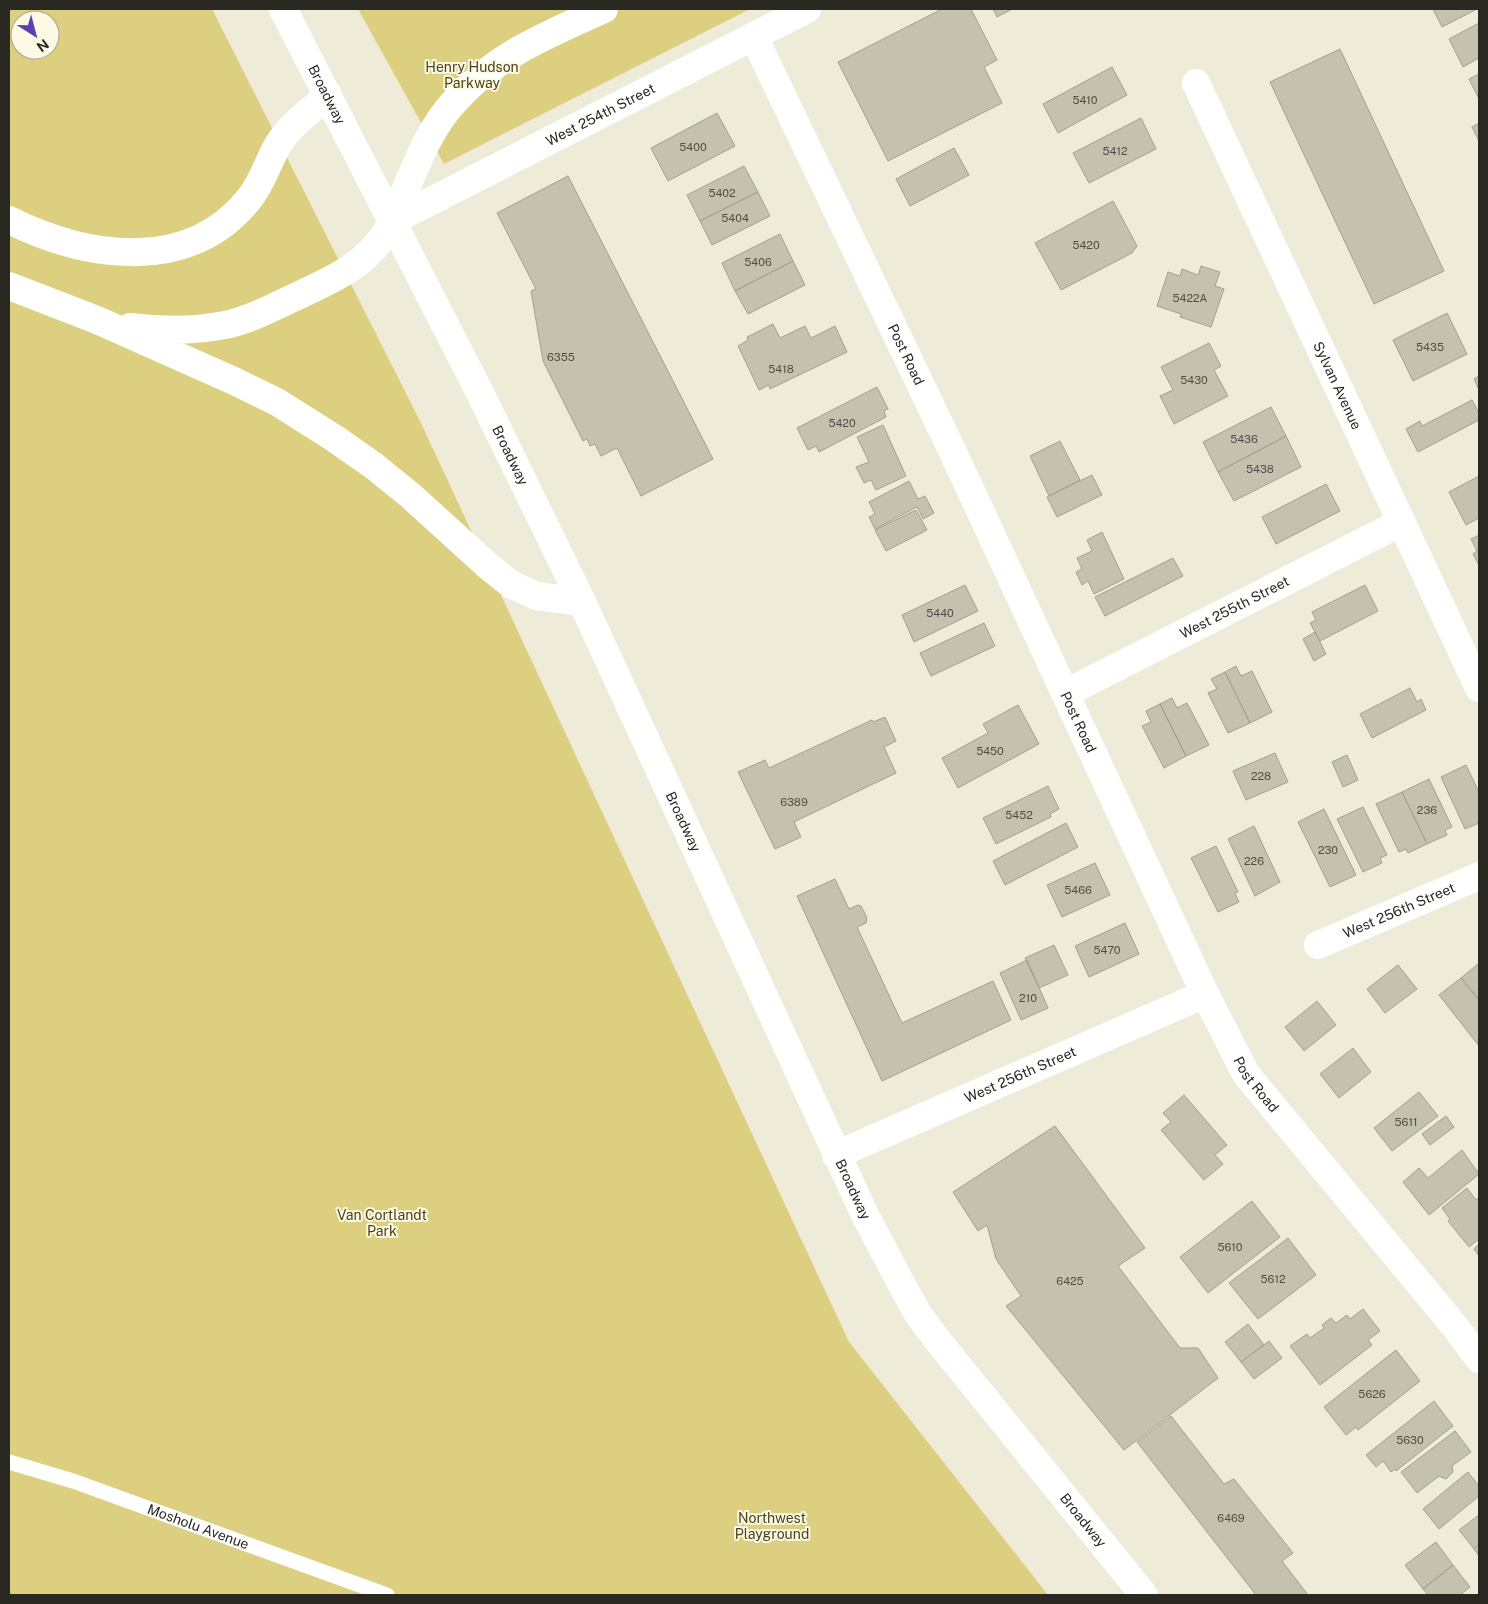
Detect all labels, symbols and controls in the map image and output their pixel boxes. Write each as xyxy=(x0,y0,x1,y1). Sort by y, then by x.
north arrow xyxy=(10,10,60,60)
text: N xyxy=(34,36,52,55)
park label: Henry Hudson Parkway xyxy=(425,59,519,91)
street label: Broadway xyxy=(305,62,349,127)
street label: West 254th Street xyxy=(543,80,658,149)
house number: 5410 xyxy=(1072,94,1098,106)
house number: 5400 xyxy=(679,141,707,153)
house number: 5412 xyxy=(1103,145,1128,157)
house number: 5402 xyxy=(708,187,736,199)
house number: 5404 xyxy=(721,212,749,224)
house number: 5420 xyxy=(1072,239,1100,251)
house number: 5406 xyxy=(744,256,772,268)
house number: 5422A xyxy=(1173,292,1208,304)
street label: Post Road xyxy=(885,321,928,387)
street label: Sylvan Avenue xyxy=(1310,339,1365,432)
house number: 5435 xyxy=(1416,341,1444,353)
house number: 6355 xyxy=(547,351,575,363)
house number: 5418 xyxy=(768,363,794,375)
house number: 5430 xyxy=(1180,374,1208,386)
house number: 5420 xyxy=(828,417,856,429)
street label: Broadway xyxy=(489,423,532,488)
house number: 5436 xyxy=(1230,433,1258,445)
house number: 5438 xyxy=(1246,463,1274,475)
street label: West 255th Street xyxy=(1177,573,1292,642)
house number: 5440 xyxy=(926,607,954,619)
street label: Post Road xyxy=(1057,689,1100,755)
house number: 5450 xyxy=(976,745,1004,757)
house number: 228 xyxy=(1251,770,1271,782)
street label: Broadway xyxy=(663,789,704,855)
house number: 6389 xyxy=(780,796,808,808)
house number: 236 xyxy=(1417,804,1437,816)
house number: 5452 xyxy=(1005,809,1033,821)
house number: 230 xyxy=(1318,844,1338,856)
house number: 226 xyxy=(1244,855,1264,867)
street label: West 256th Street xyxy=(1340,879,1457,941)
house number: 5466 xyxy=(1064,884,1092,896)
house number: 5470 xyxy=(1093,944,1121,956)
house number: 210 xyxy=(1019,992,1037,1004)
street label: West 256th Street xyxy=(962,1043,1079,1106)
street label: Post Road xyxy=(1230,1054,1282,1115)
house number: 5611 xyxy=(1395,1116,1417,1128)
street label: Broadway xyxy=(832,1157,874,1223)
park label: Van Cortlandt Park xyxy=(337,1207,427,1239)
house number: 5610 xyxy=(1217,1241,1243,1253)
house number: 5612 xyxy=(1261,1273,1286,1285)
house number: 6425 xyxy=(1056,1275,1084,1287)
house number: 5626 xyxy=(1358,1388,1386,1400)
house number: 5630 xyxy=(1396,1434,1424,1446)
street label: Broadway xyxy=(1057,1490,1110,1551)
street label: Mosholu Avenue xyxy=(145,1501,251,1552)
park label: Northwest Playground xyxy=(735,1510,809,1542)
house number: 6469 xyxy=(1217,1512,1245,1524)

